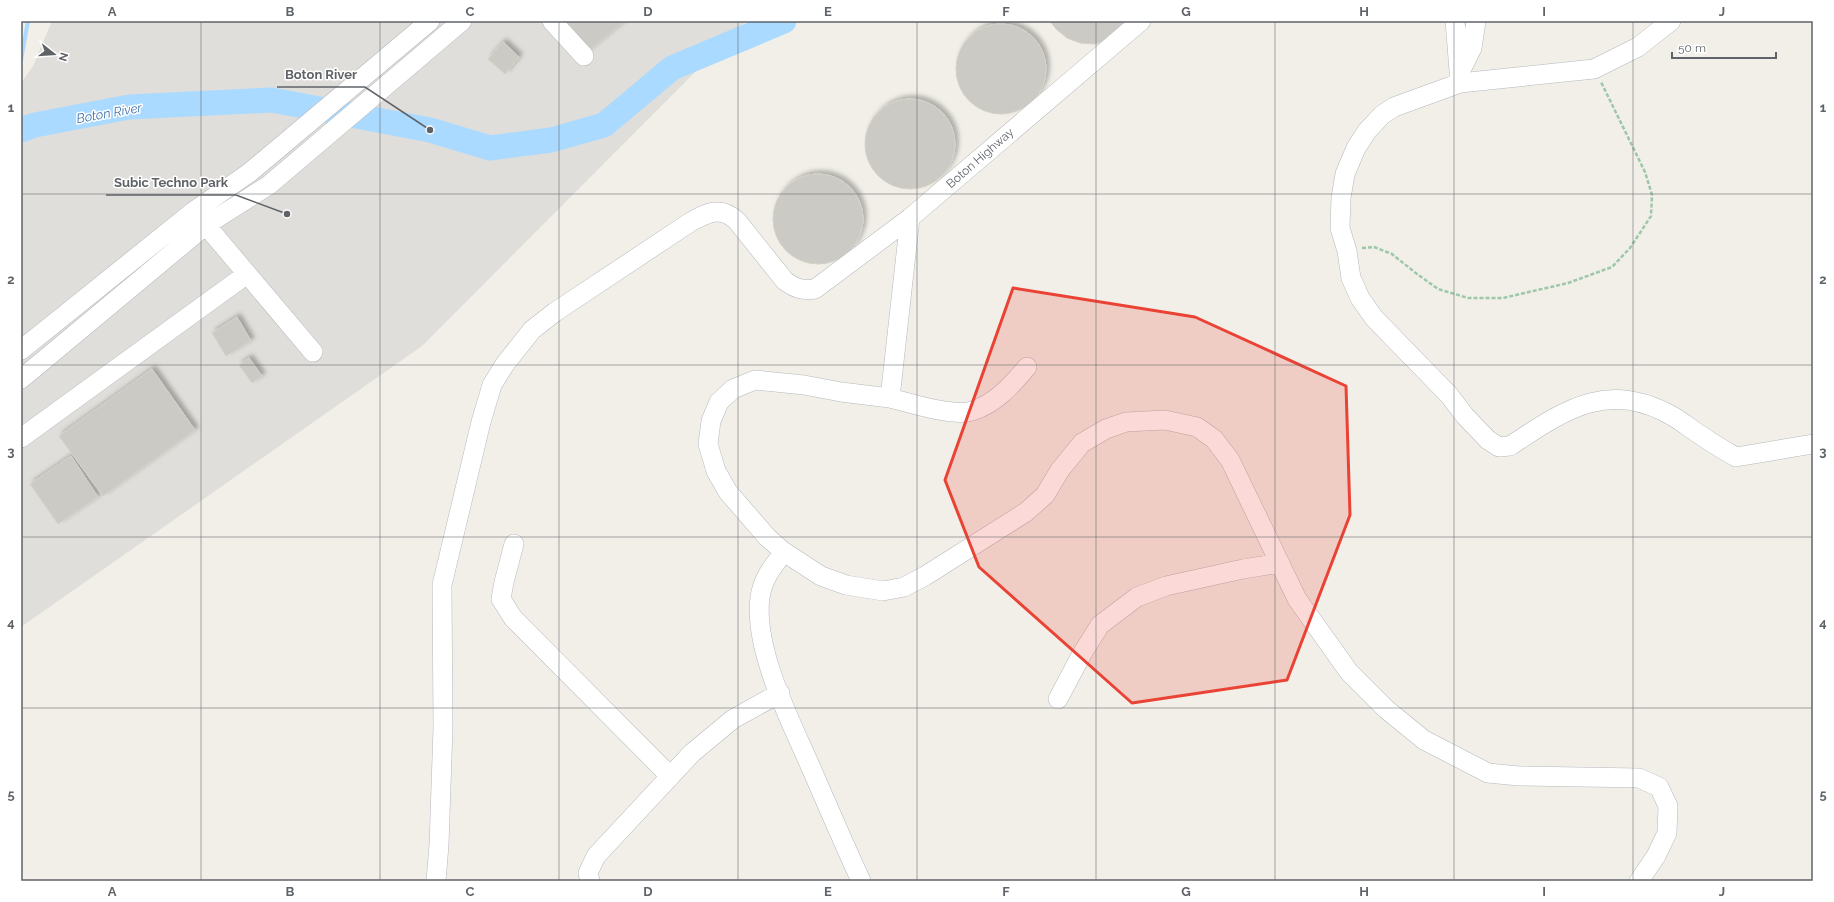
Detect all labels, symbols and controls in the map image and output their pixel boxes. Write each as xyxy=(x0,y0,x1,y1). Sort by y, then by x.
text: A xyxy=(108,4,117,19)
text: B xyxy=(286,4,295,19)
text: C xyxy=(466,4,475,19)
text: D xyxy=(643,4,653,19)
text: E xyxy=(824,4,832,19)
text: F xyxy=(1002,4,1010,19)
text: G xyxy=(1181,4,1191,19)
text: H xyxy=(1359,4,1369,19)
text: I xyxy=(1542,4,1546,19)
text: J xyxy=(1719,4,1725,19)
north arrow xyxy=(34,34,74,74)
scale bar xyxy=(1672,34,1776,60)
text: 50 m xyxy=(1678,41,1706,55)
text: N xyxy=(56,51,71,63)
callout: Boton River xyxy=(277,62,365,87)
text: Boton River xyxy=(285,67,357,82)
text: 1 xyxy=(8,100,15,115)
water label: Boton River xyxy=(75,100,143,126)
text: 1 xyxy=(1820,100,1827,115)
street label: Boton Highway xyxy=(944,125,1017,191)
callout: Subic Techno Park xyxy=(106,170,236,195)
text: Subic Techno Park xyxy=(114,175,229,190)
text: 2 xyxy=(7,272,15,287)
text: 2 xyxy=(1819,272,1827,287)
text: 3 xyxy=(7,444,15,459)
text: 3 xyxy=(1819,444,1827,459)
text: 4 xyxy=(7,615,15,630)
text: 4 xyxy=(1819,615,1827,630)
text: 5 xyxy=(7,787,15,802)
text: 5 xyxy=(1819,787,1827,802)
text: A xyxy=(108,884,117,899)
text: B xyxy=(286,884,295,899)
text: C xyxy=(466,884,475,899)
text: D xyxy=(643,884,653,899)
text: E xyxy=(824,884,832,899)
text: F xyxy=(1002,884,1010,899)
text: G xyxy=(1181,884,1191,899)
text: H xyxy=(1359,884,1369,899)
text: I xyxy=(1542,884,1546,899)
text: J xyxy=(1719,884,1725,899)

